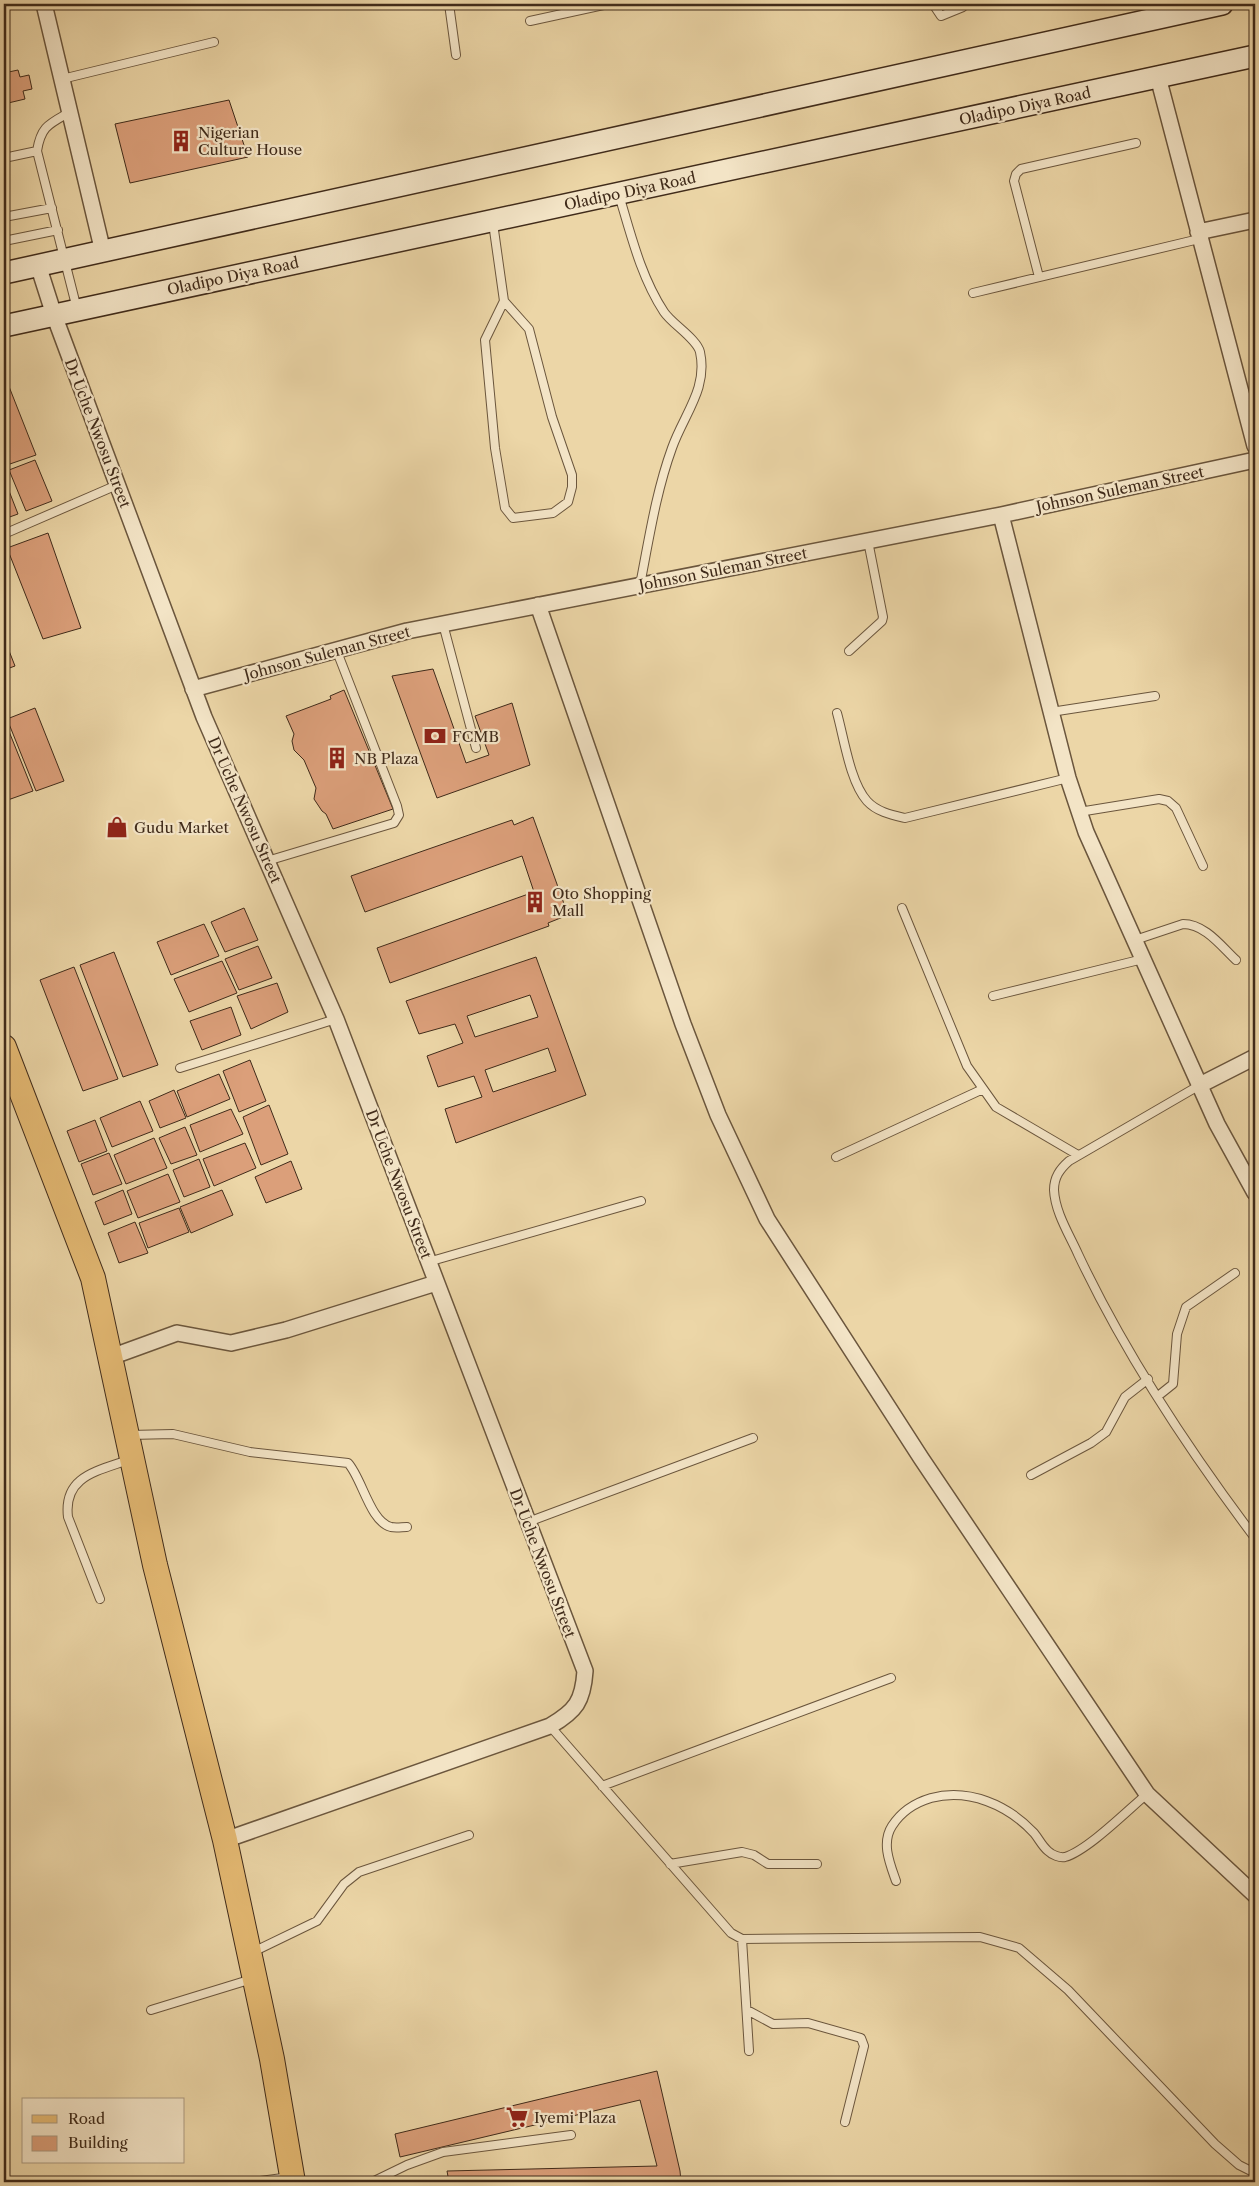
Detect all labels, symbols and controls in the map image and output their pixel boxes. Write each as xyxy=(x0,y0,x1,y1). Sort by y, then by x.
street label: Oladipo Diya Road xyxy=(957,83,1093,129)
place label: Nigerian Culture House xyxy=(198,123,302,159)
building icon: Nigerian Culture House xyxy=(168,128,194,154)
street label: Oladipo Diya Road xyxy=(562,168,698,214)
street label: Oladipo Diya Road xyxy=(165,253,301,299)
street label: Dr Uche Nwosu Street xyxy=(61,356,136,511)
street label: Johnson Suleman Street xyxy=(1032,462,1206,516)
street label: Johnson Suleman Street xyxy=(635,543,809,595)
street label: Johnson Suleman Street xyxy=(240,622,413,685)
bank icon: FCMB xyxy=(422,723,448,749)
place label: FCMB xyxy=(452,727,499,746)
street label: Dr Uche Nwosu Street xyxy=(204,734,286,887)
building icon: NB Plaza xyxy=(324,745,350,771)
place label: NB Plaza xyxy=(354,749,419,768)
shop icon: Gudu Market xyxy=(104,814,130,840)
place label: Gudu Market xyxy=(134,818,229,837)
place label: Oto Shopping Mall xyxy=(552,884,651,920)
building icon: Oto Shopping Mall xyxy=(522,889,548,915)
street label: Dr Uche Nwosu Street xyxy=(362,1107,437,1262)
street label: Dr Uche Nwosu Street xyxy=(506,1486,581,1641)
legend xyxy=(22,2098,185,2164)
supermarket icon: Iyemi Plaza xyxy=(504,2104,530,2130)
place label: Iyemi Plaza xyxy=(534,2108,616,2127)
text: Road xyxy=(68,2109,105,2128)
text: Building xyxy=(68,2133,128,2152)

